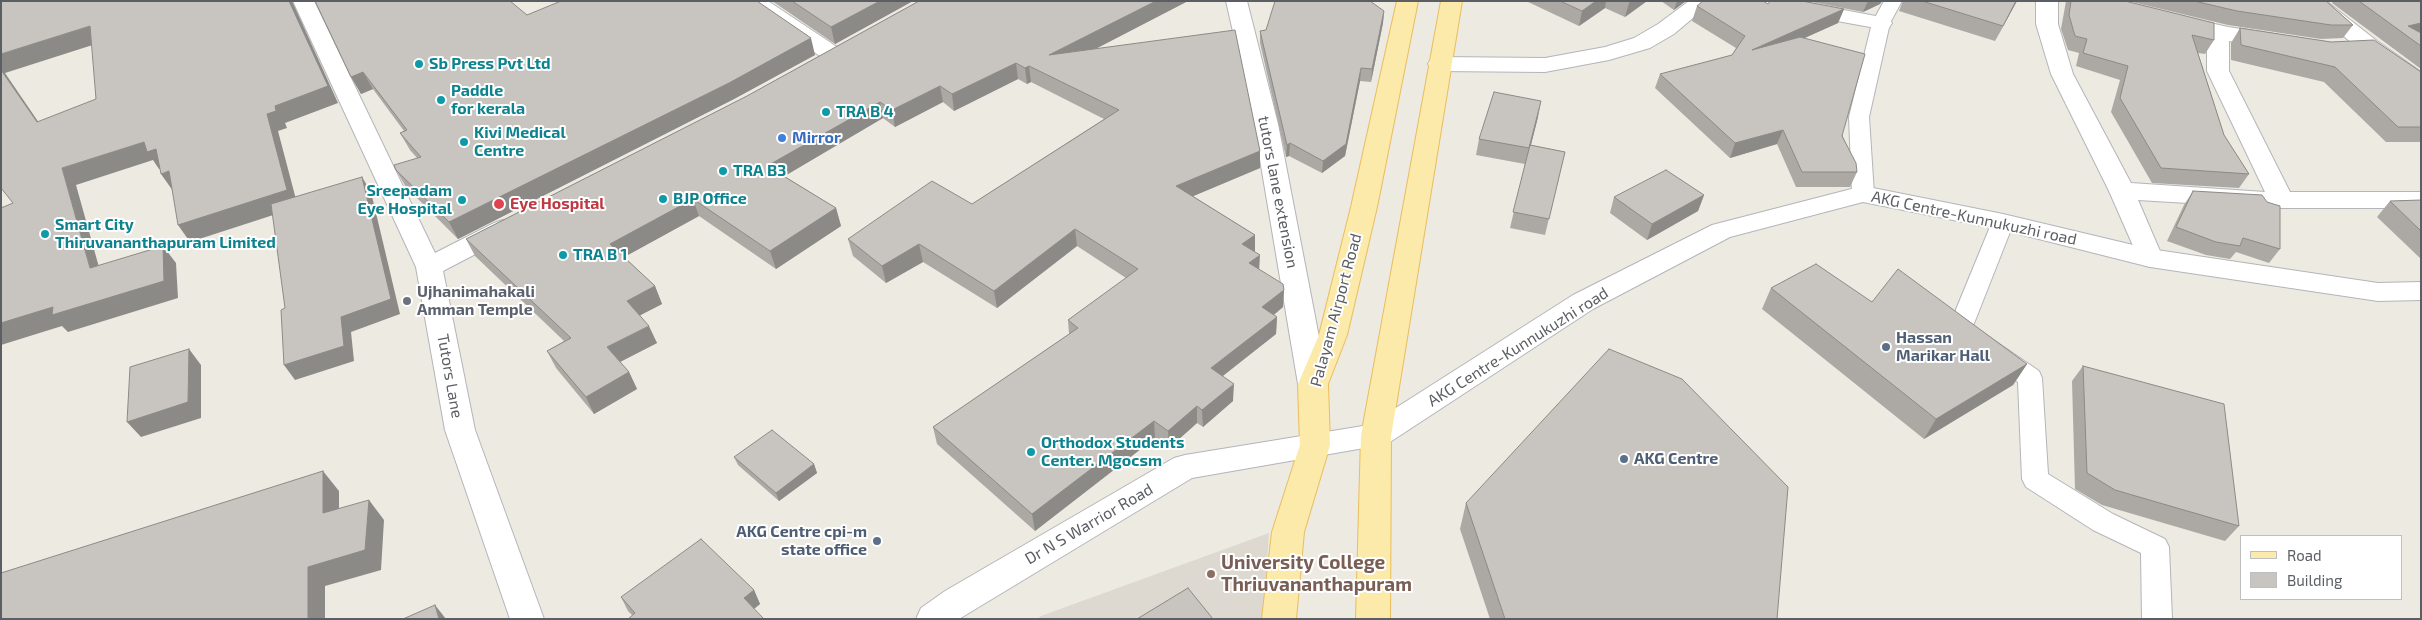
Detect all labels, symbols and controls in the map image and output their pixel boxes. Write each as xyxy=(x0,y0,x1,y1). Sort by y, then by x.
place label: Sb Press Pvt Ltd xyxy=(429,54,551,74)
marker: Sb Press Pvt Ltd xyxy=(413,58,425,70)
place label: Paddle for kerala xyxy=(451,81,525,119)
marker: Paddle for kerala xyxy=(435,94,447,106)
place label: TRA B 4 xyxy=(836,102,894,122)
marker: TRA B 4 xyxy=(820,106,832,118)
street label: tutors lane extension xyxy=(1254,114,1302,270)
place label: Kivi Medical Centre xyxy=(474,123,566,161)
place label: Mirror xyxy=(792,128,841,148)
marker: Mirror xyxy=(776,132,788,144)
marker: Kivi Medical Centre xyxy=(458,136,470,148)
place label: TRA B3 xyxy=(733,161,786,181)
marker: TRA B3 xyxy=(717,165,729,177)
place label: Sreepadam Eye Hospital xyxy=(357,181,452,219)
street label: AKG Centre-Kunnukuzhi road xyxy=(1870,187,2078,249)
place label: BJP Office xyxy=(673,189,747,209)
marker: BJP Office xyxy=(657,193,669,205)
marker: Sreepadam Eye Hospital xyxy=(456,194,468,206)
place label: Eye Hospital xyxy=(510,194,605,214)
marker: Eye Hospital xyxy=(492,197,506,211)
place label: Smart City Thiruvananthapuram Limited xyxy=(55,215,276,253)
marker: Smart City Thiruvananthapuram Limited xyxy=(39,228,51,240)
street label: Palayam Airport Road xyxy=(1306,231,1366,389)
place label: TRA B 1 xyxy=(573,245,627,265)
marker: TRA B 1 xyxy=(557,249,569,261)
place label: Ujhanimahakali Amman Temple xyxy=(417,282,535,320)
street label: AKG Centre-Kunnukuzhi road xyxy=(1424,283,1612,411)
marker: Ujhanimahakali Amman Temple xyxy=(401,295,413,307)
place label: Hassan Marikar Hall xyxy=(1896,328,1990,366)
street label: Tutors Lane xyxy=(433,332,467,420)
marker: Hassan Marikar Hall xyxy=(1880,341,1892,353)
place label: Orthodox Students Center. Mgocsm xyxy=(1041,433,1184,471)
marker: Orthodox Students Center. Mgocsm xyxy=(1025,446,1037,458)
place label: AKG Centre xyxy=(1634,449,1718,469)
marker: AKG Centre xyxy=(1618,453,1630,465)
street label: Dr N S Warrior Road xyxy=(1022,480,1156,568)
place label: AKG Centre cpi-m state office xyxy=(736,522,867,560)
marker: AKG Centre cpi-m state office xyxy=(871,535,883,547)
legend xyxy=(2240,535,2402,600)
text: Road xyxy=(2287,546,2322,564)
place label: University College Thriuvananthapuram xyxy=(1221,552,1412,596)
marker: University College Thriuvananthapuram xyxy=(1205,568,1217,580)
text: Building xyxy=(2287,571,2342,589)

